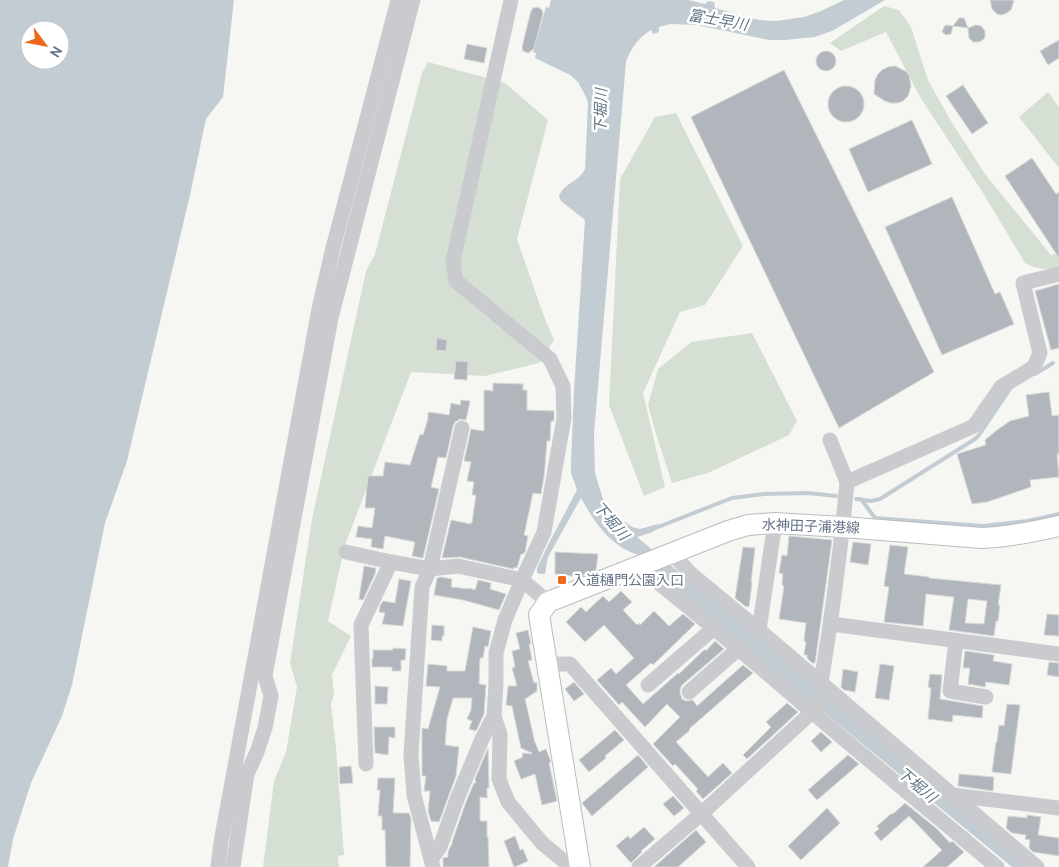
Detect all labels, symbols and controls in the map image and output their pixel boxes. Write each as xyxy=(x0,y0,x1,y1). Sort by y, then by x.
water label: 富士早川 xyxy=(687,6,751,34)
north arrow xyxy=(20,20,70,70)
text: N xyxy=(46,43,66,61)
water label: 下堀川 xyxy=(592,86,610,134)
water label: 下堀川 xyxy=(589,498,634,545)
street label: 水神田子浦港線 xyxy=(762,515,860,537)
place label: 入道樋門公園入口 xyxy=(572,571,684,589)
marker: 入道樋門公園入口 xyxy=(556,574,568,586)
water label: 下堀川 xyxy=(894,764,942,808)

